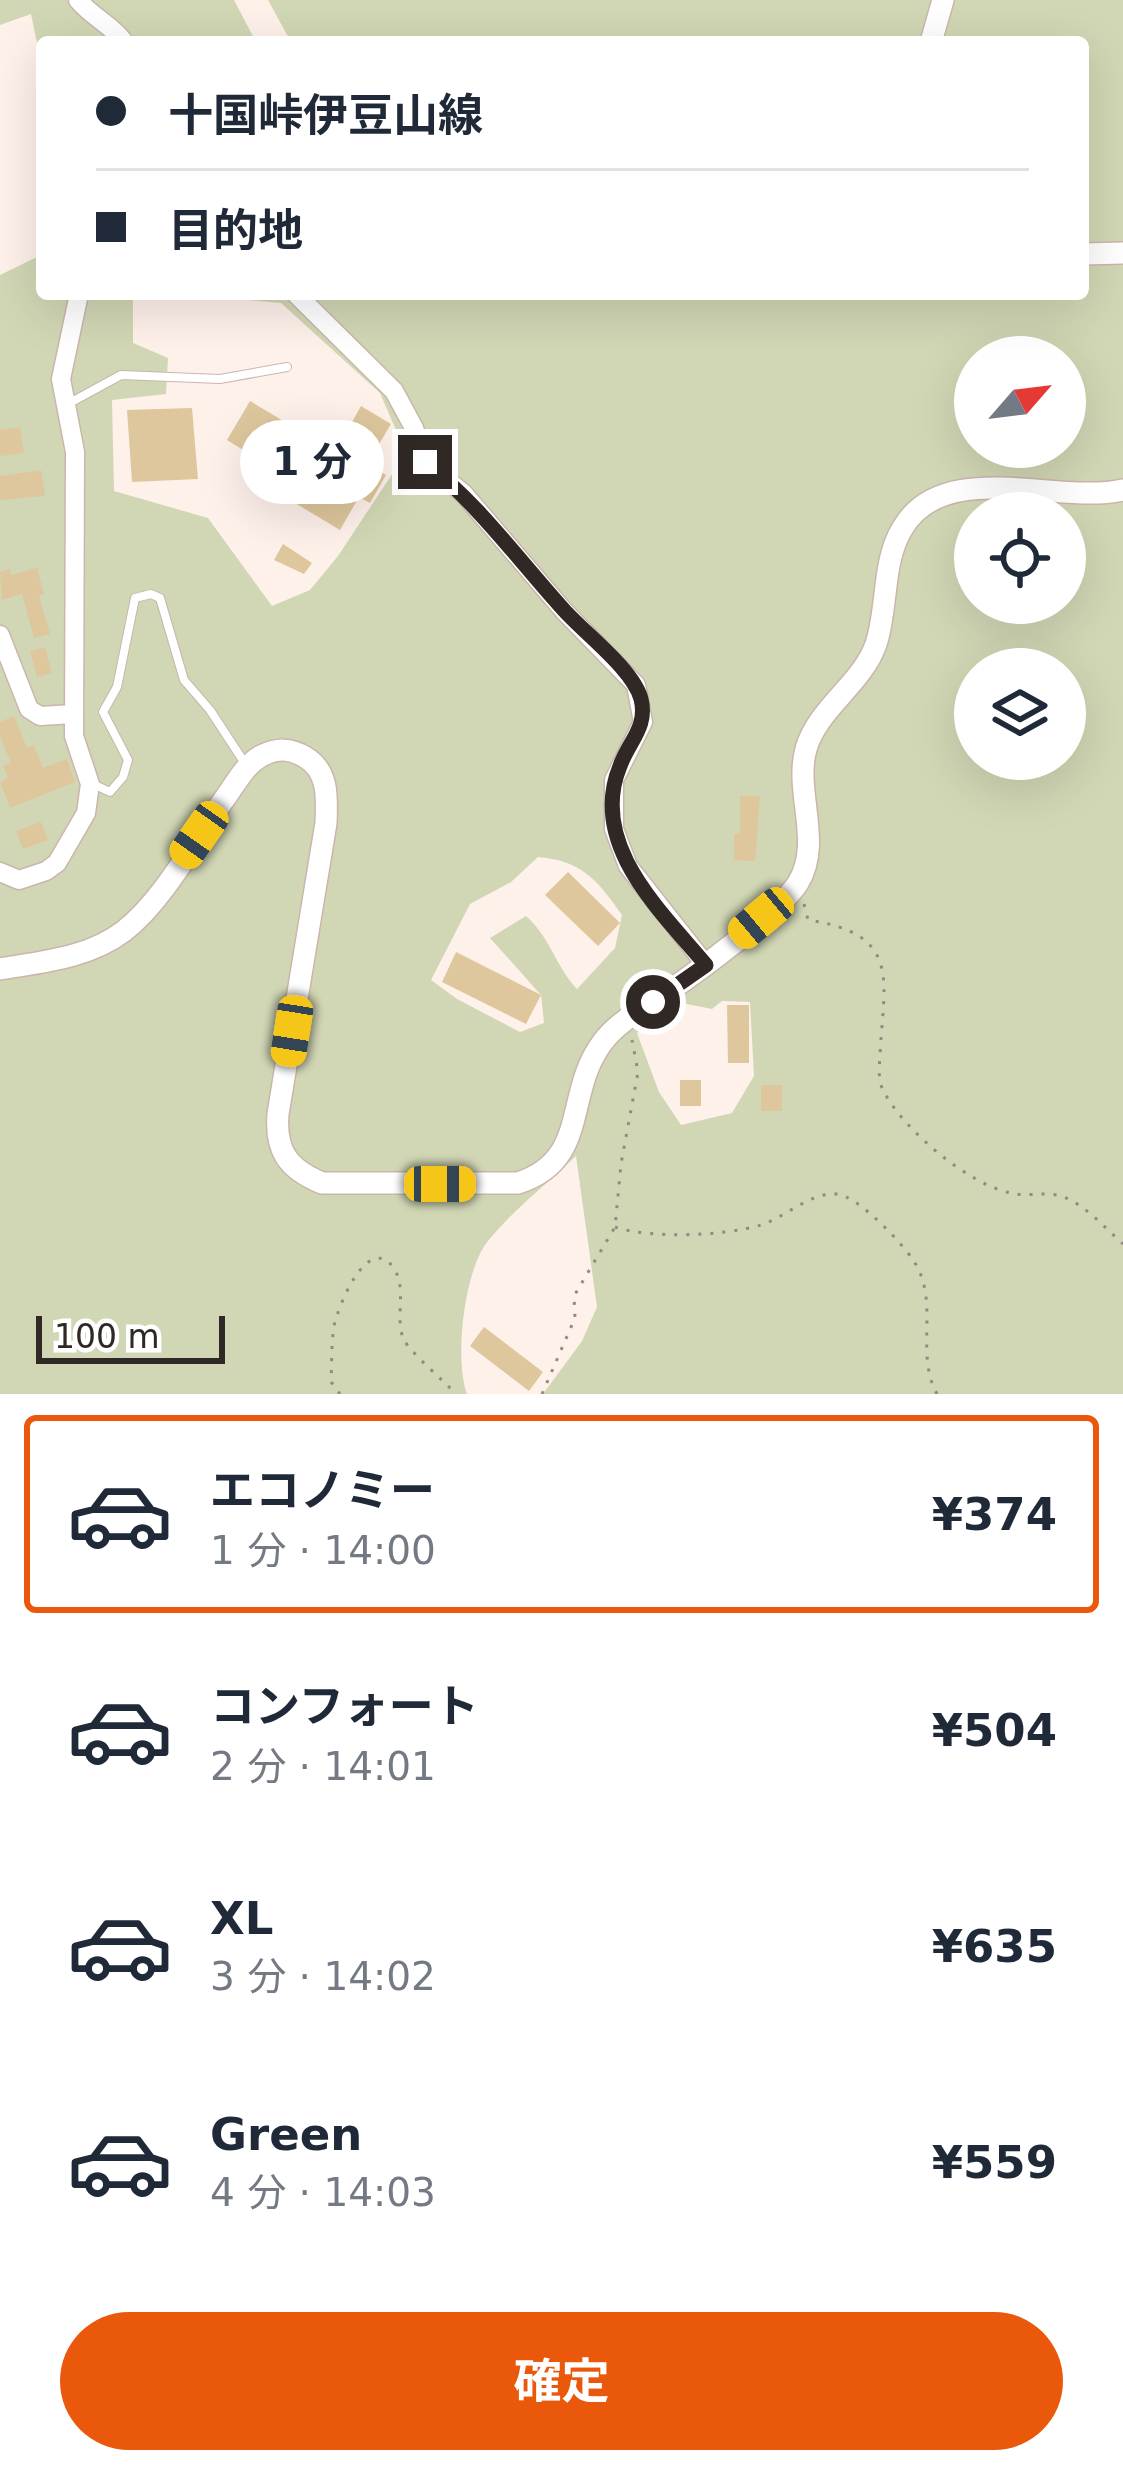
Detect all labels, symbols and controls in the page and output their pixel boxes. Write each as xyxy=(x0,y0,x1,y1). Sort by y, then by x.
text: 十国峠伊豆山線 xyxy=(168,89,483,142)
text: 目的地 xyxy=(168,204,303,257)
north arrow xyxy=(954,336,1086,468)
map controls xyxy=(954,336,1086,780)
callout: 1 分 xyxy=(239,420,383,504)
route end xyxy=(398,435,452,489)
text: 1 分 xyxy=(272,439,352,484)
button: locate xyxy=(954,492,1086,624)
button: layers xyxy=(954,648,1086,780)
car xyxy=(164,795,234,875)
car xyxy=(722,881,800,955)
route start xyxy=(626,975,680,1029)
car xyxy=(269,993,315,1069)
car xyxy=(404,1166,476,1202)
scale bar xyxy=(36,1310,225,1363)
text: 100 m xyxy=(54,1317,160,1356)
icon: car xyxy=(66,1460,174,1568)
text: エコノミー xyxy=(210,1464,435,1517)
text: ¥374 xyxy=(932,1488,1057,1541)
text: 1 分 · 14:00 xyxy=(210,1528,436,1573)
icon: car xyxy=(66,1676,174,1784)
text: コンフォート xyxy=(210,1680,479,1733)
text: ¥504 xyxy=(932,1704,1057,1757)
text: 2 分 · 14:01 xyxy=(210,1744,436,1789)
icon: car xyxy=(66,1892,174,2000)
text: XL xyxy=(210,1892,273,1945)
text: ¥635 xyxy=(932,1920,1057,1973)
text: 3 分 · 14:02 xyxy=(210,1954,436,1999)
icon: car xyxy=(66,2108,174,2216)
text: Green xyxy=(210,2108,362,2161)
text: ¥559 xyxy=(932,2136,1057,2189)
text: 4 分 · 14:03 xyxy=(210,2170,436,2215)
button: 確定 xyxy=(60,2312,1063,2450)

